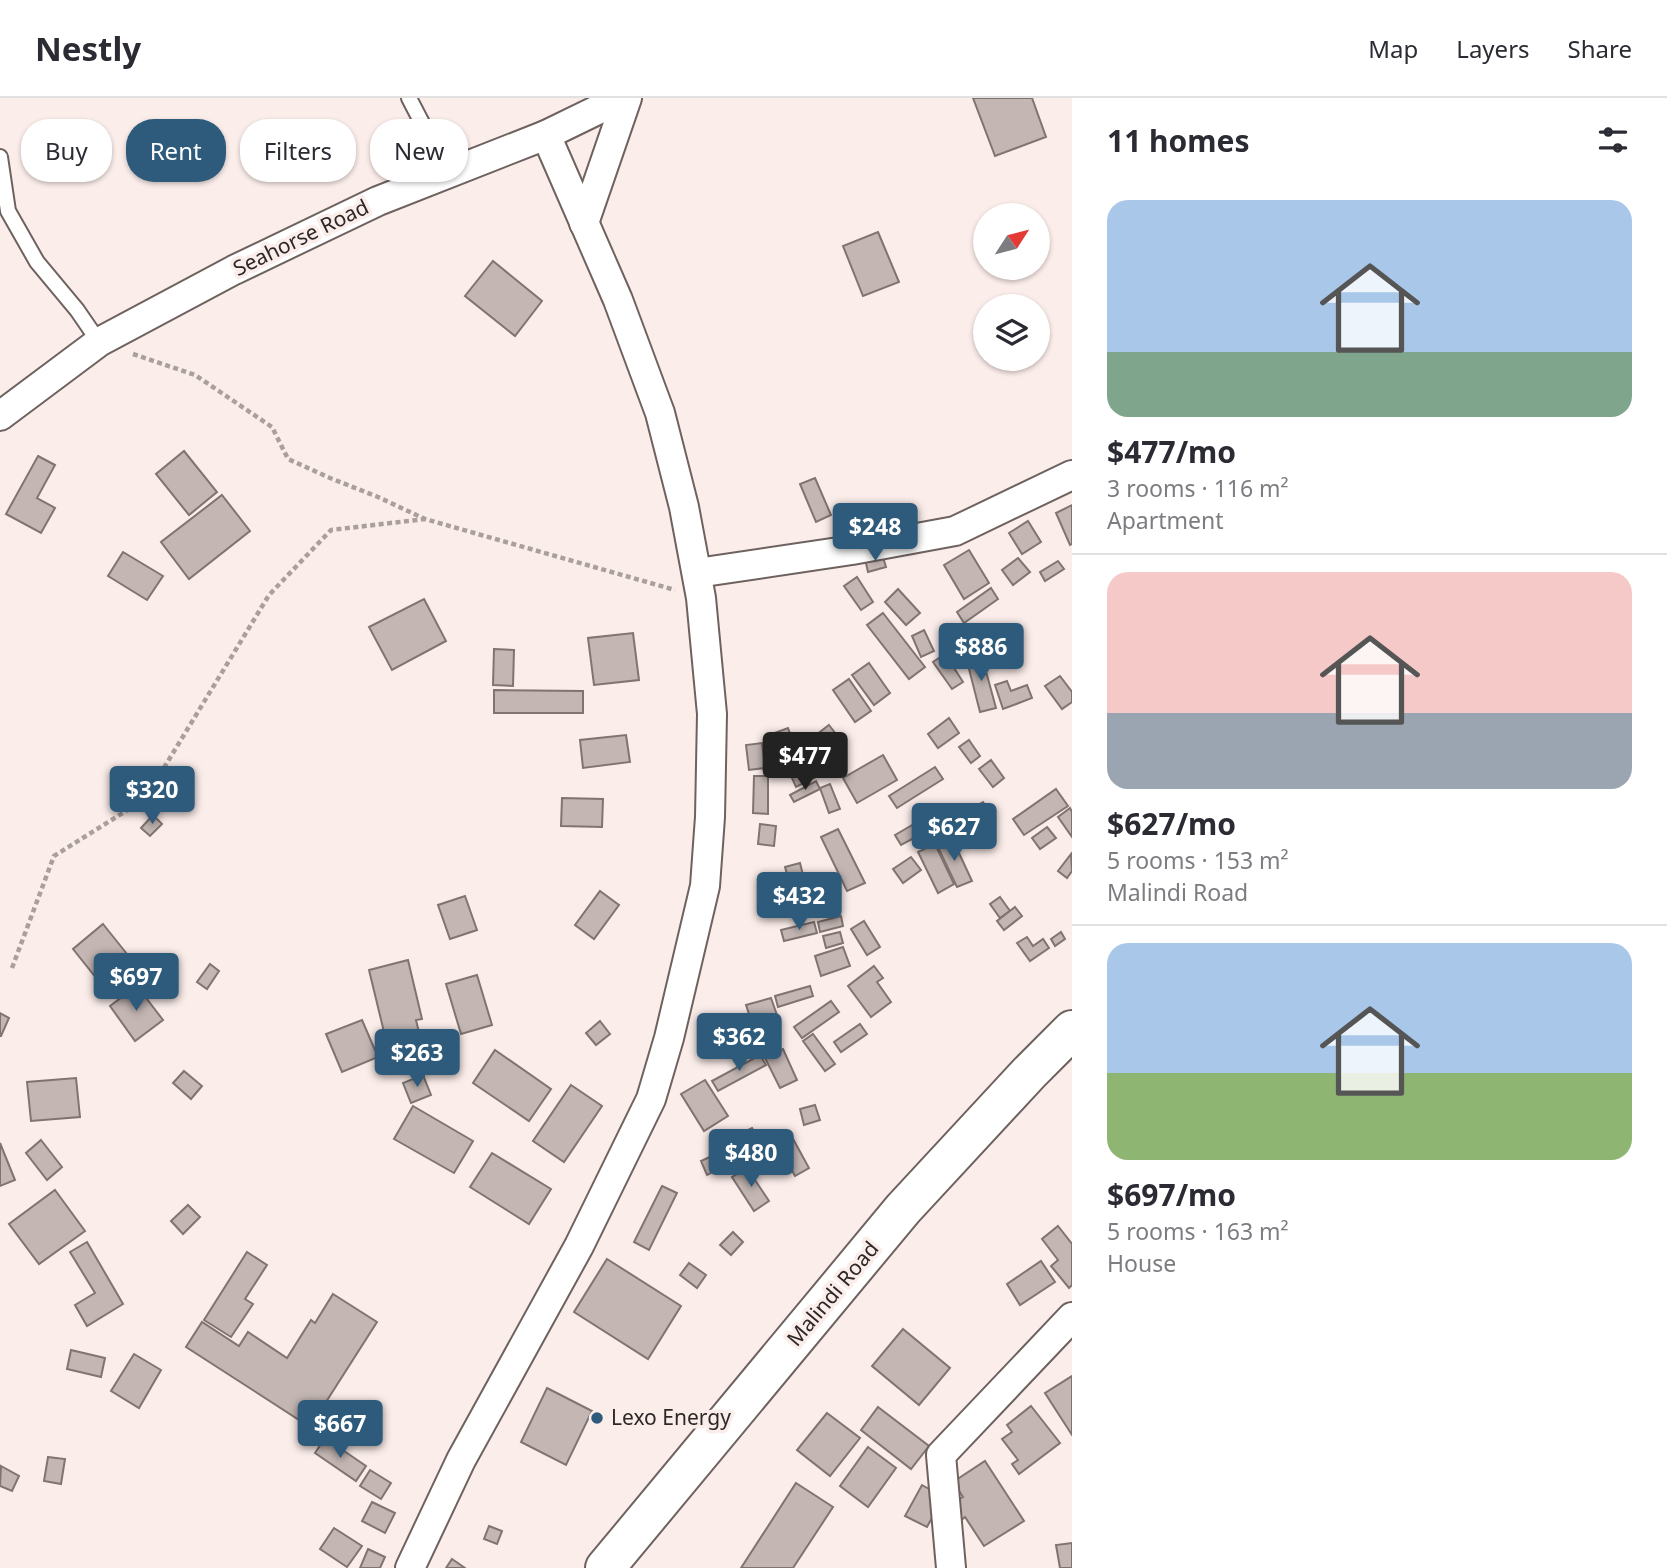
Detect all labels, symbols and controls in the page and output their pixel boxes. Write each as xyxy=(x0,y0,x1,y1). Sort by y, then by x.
text: Nestly xyxy=(35,26,141,71)
text: Map xyxy=(1368,32,1418,65)
text: Layers xyxy=(1456,32,1530,65)
text: Share xyxy=(1568,32,1632,65)
chip: Buy xyxy=(21,119,112,182)
chip: Rent xyxy=(126,119,226,182)
chip: Filters xyxy=(240,119,356,182)
chip: New xyxy=(370,119,468,182)
text: 11 homes xyxy=(1107,120,1250,161)
icon: filters xyxy=(1594,121,1632,159)
street label: Seahorse Road xyxy=(228,192,373,282)
north arrow xyxy=(973,203,1050,280)
map controls xyxy=(973,203,1050,371)
icon: home xyxy=(1307,245,1433,371)
button: layers xyxy=(973,294,1050,371)
text: $477/mo xyxy=(1107,431,1236,472)
text: 3 rooms · 116 m² xyxy=(1107,472,1289,504)
pin: $248 xyxy=(834,504,916,563)
text: Apartment xyxy=(1107,504,1224,536)
text: $248 xyxy=(849,510,901,542)
icon: home xyxy=(1307,617,1433,743)
pin: $886 xyxy=(940,624,1022,683)
text: $886 xyxy=(955,630,1007,662)
pin: $477 xyxy=(764,732,846,792)
text: $477 xyxy=(779,739,831,771)
pin: $320 xyxy=(111,766,193,826)
text: $320 xyxy=(126,773,178,805)
text: $627/mo xyxy=(1107,803,1236,844)
pin: $627 xyxy=(913,804,995,863)
text: $627 xyxy=(928,810,980,842)
text: 5 rooms · 153 m² xyxy=(1107,844,1289,876)
pin: $432 xyxy=(758,872,840,932)
text: Malindi Road xyxy=(1107,876,1248,908)
text: $432 xyxy=(773,879,825,911)
pin: $697 xyxy=(95,954,177,1013)
text: $697 xyxy=(110,960,162,992)
icon: home xyxy=(1307,988,1433,1114)
pin: $362 xyxy=(698,1014,780,1073)
text: $362 xyxy=(713,1020,765,1052)
pin: $263 xyxy=(376,1030,458,1089)
text: $263 xyxy=(391,1036,443,1068)
pin: $480 xyxy=(710,1130,792,1189)
text: $480 xyxy=(725,1136,777,1168)
text: $697/mo xyxy=(1107,1174,1236,1215)
text: 5 rooms · 163 m² xyxy=(1107,1215,1289,1247)
street label: Malindi Road xyxy=(780,1235,884,1352)
text: House xyxy=(1107,1247,1176,1279)
pin: $667 xyxy=(299,1400,381,1460)
place label: Lexo Energy xyxy=(611,1403,731,1431)
text: $667 xyxy=(314,1407,366,1439)
marker: Lexo Energy xyxy=(589,1410,605,1426)

